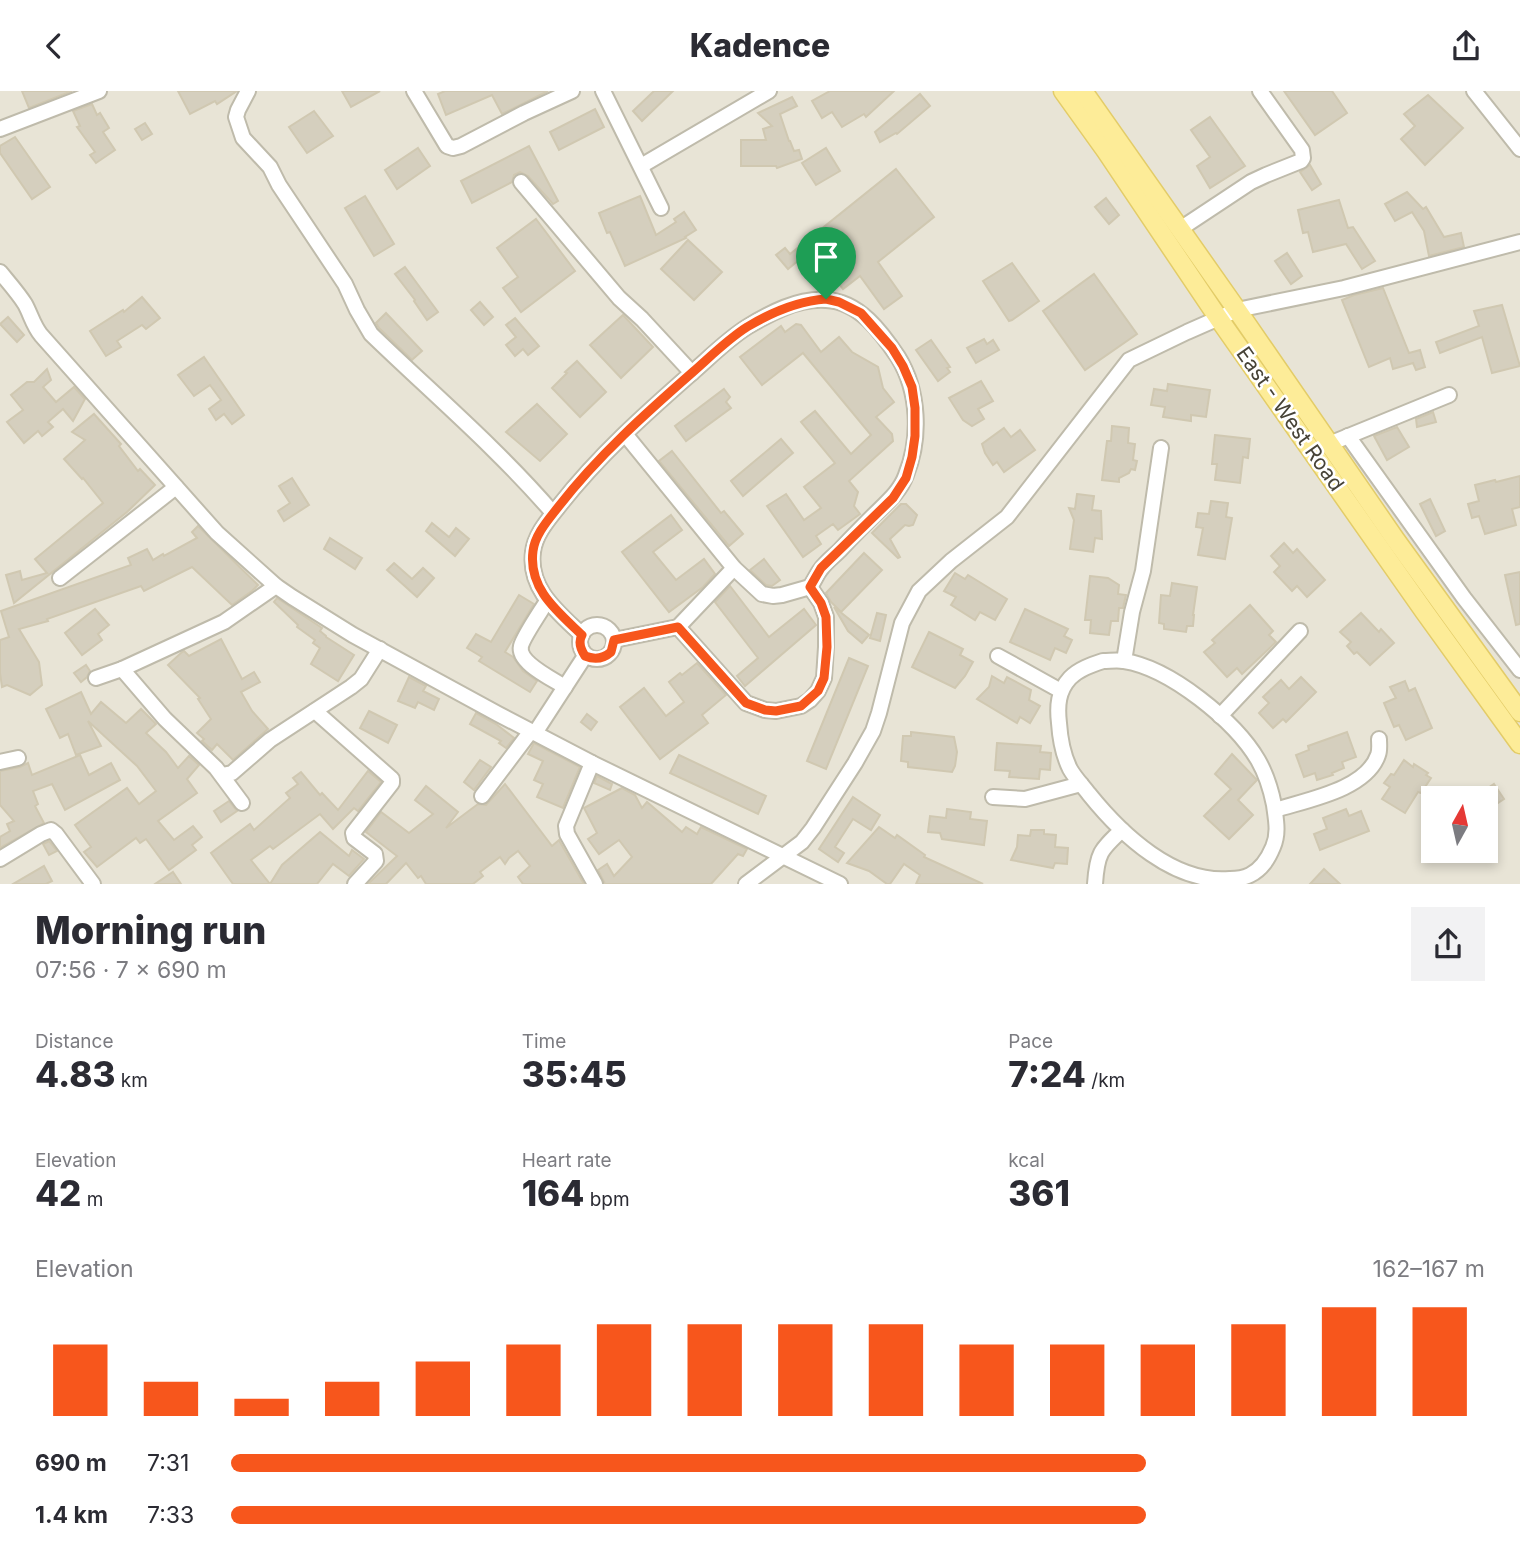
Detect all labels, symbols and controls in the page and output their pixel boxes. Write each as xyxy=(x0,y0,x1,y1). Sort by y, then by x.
text: Kadence xyxy=(690,26,830,65)
icon: back xyxy=(35,27,73,65)
icon: share xyxy=(1447,27,1485,65)
pin xyxy=(796,227,856,299)
icon: arrive xyxy=(807,238,845,276)
street label: East - West Road xyxy=(1231,342,1349,496)
north arrow xyxy=(1421,786,1498,863)
map controls xyxy=(1421,786,1498,863)
text: Morning run xyxy=(35,907,266,953)
button: share xyxy=(1411,907,1485,981)
text: 07:56 · 7 × 690 m xyxy=(35,956,227,984)
text: Distance xyxy=(35,1030,113,1053)
text: Time xyxy=(522,1030,566,1053)
text: Pace xyxy=(1008,1030,1053,1053)
text: 4.83 xyxy=(35,1053,115,1095)
text: 35:45 xyxy=(522,1053,627,1095)
text: 7:24 xyxy=(1008,1053,1086,1095)
text: km xyxy=(115,1069,148,1092)
text: /km xyxy=(1086,1069,1125,1092)
text: Elevation xyxy=(35,1149,116,1172)
text: Heart rate xyxy=(522,1149,612,1172)
text: kcal xyxy=(1008,1149,1045,1172)
text: 42 xyxy=(35,1172,81,1214)
text: 164 xyxy=(522,1172,584,1214)
text: 361 xyxy=(1008,1172,1070,1214)
text: m xyxy=(81,1188,103,1211)
text: bpm xyxy=(584,1188,630,1211)
text: Elevation xyxy=(35,1255,134,1283)
text: 162–167 m xyxy=(1373,1255,1485,1283)
text: 690 m xyxy=(35,1449,107,1477)
text: 7:31 xyxy=(147,1449,189,1477)
text: 1.4 km xyxy=(35,1501,108,1529)
text: 7:33 xyxy=(147,1501,194,1529)

